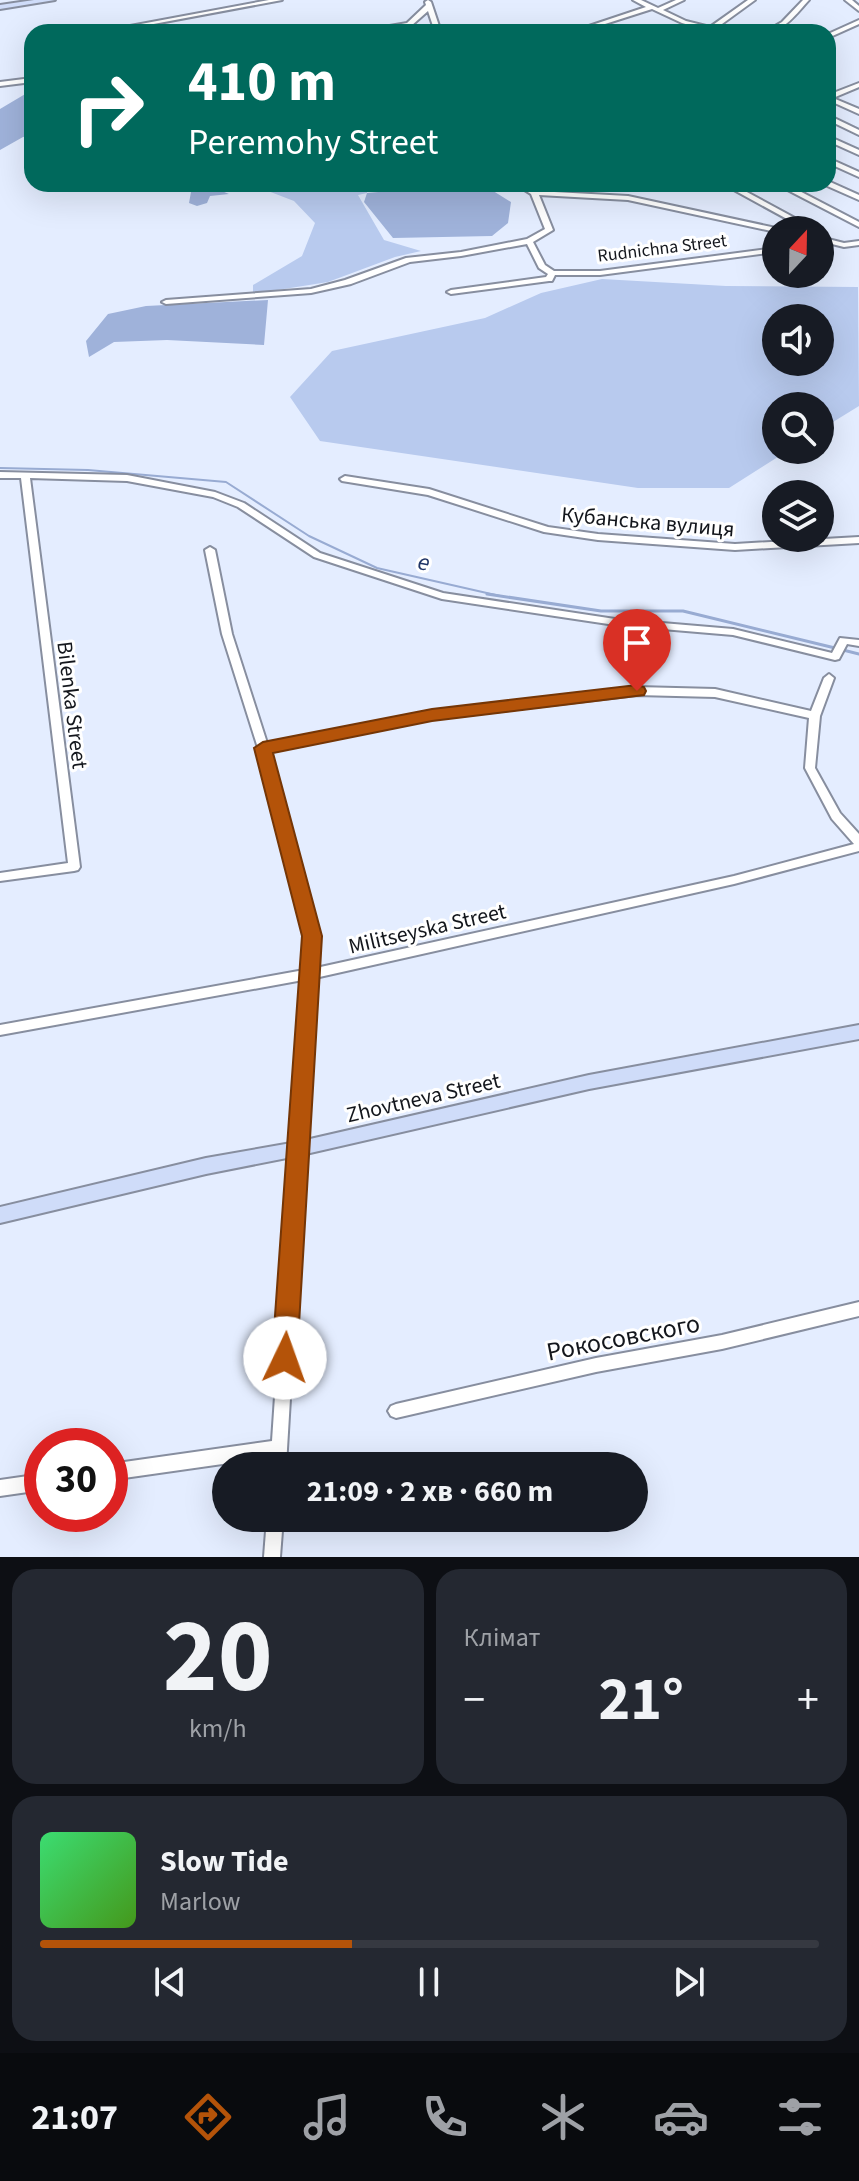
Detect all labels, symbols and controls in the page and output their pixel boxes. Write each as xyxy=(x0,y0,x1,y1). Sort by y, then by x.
text: 410 m xyxy=(188,43,336,122)
icon: right xyxy=(56,56,160,160)
text: Peremohy Street xyxy=(188,117,439,168)
north arrow xyxy=(762,216,834,288)
map controls xyxy=(762,216,834,552)
street label: Rudnichna Street xyxy=(596,228,728,269)
button: sound xyxy=(762,304,834,376)
button: search xyxy=(762,392,834,464)
button: layers xyxy=(762,480,834,552)
street label: Кубанська вулиця xyxy=(560,498,736,546)
water label: e xyxy=(415,544,433,581)
pin xyxy=(603,609,671,691)
icon: arrive xyxy=(615,621,659,665)
street label: Bilenka Street xyxy=(48,640,96,771)
street label: Militseyska Street xyxy=(345,895,510,963)
street label: Zhovtneva Street xyxy=(343,1065,504,1131)
street label: Рокосовского xyxy=(543,1305,703,1370)
position arrow xyxy=(243,1316,327,1400)
speed limit sign: 30 xyxy=(24,1428,128,1532)
text: 21:09 · 2 хв · 660 m xyxy=(307,1470,553,1513)
text: 20 xyxy=(163,1584,273,1732)
text: Клімат xyxy=(464,1619,540,1656)
text: 21° xyxy=(599,1658,684,1743)
text: − xyxy=(464,1669,485,1732)
text: + xyxy=(797,1669,819,1732)
text: km/h xyxy=(189,1710,247,1747)
text: Slow Tide xyxy=(160,1840,289,1883)
text: Marlow xyxy=(160,1883,240,1920)
icon: previous xyxy=(148,1960,192,2004)
icon: pause xyxy=(407,1960,451,2004)
icon: next xyxy=(667,1960,711,2004)
icon: directions xyxy=(180,2089,236,2145)
icon: music xyxy=(299,2089,355,2145)
icon: phone xyxy=(417,2089,473,2145)
icon: climate xyxy=(535,2089,591,2145)
icon: car xyxy=(653,2089,709,2145)
icon: filters xyxy=(772,2089,828,2145)
text: 21:07 xyxy=(31,2092,118,2143)

